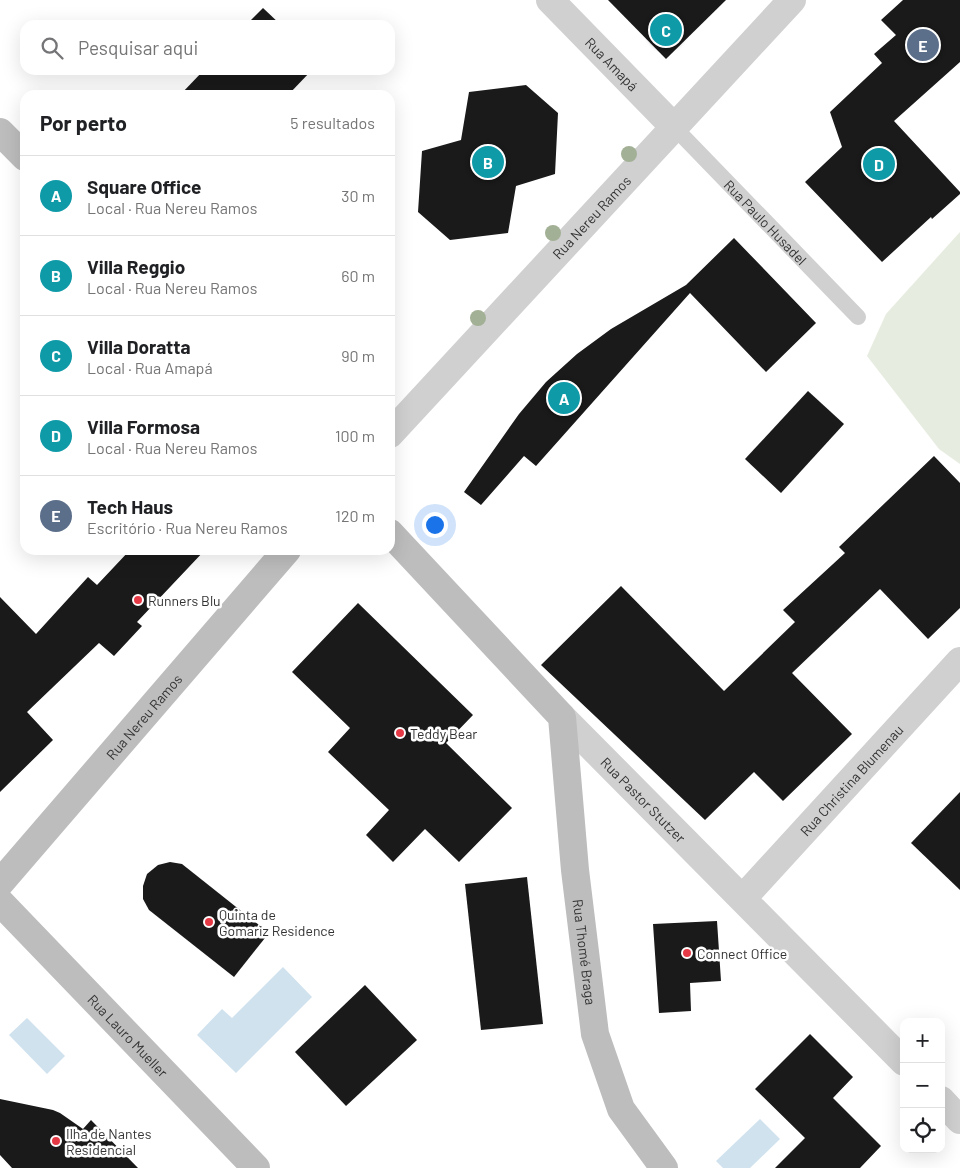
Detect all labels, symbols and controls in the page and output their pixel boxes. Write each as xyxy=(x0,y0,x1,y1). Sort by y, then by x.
pin: C xyxy=(650,11,682,49)
search box xyxy=(20,20,395,75)
pin: E xyxy=(907,26,939,64)
street label: Rua Amapá xyxy=(582,33,642,94)
icon: search xyxy=(38,34,66,62)
text: Pesquisar aqui xyxy=(78,36,198,59)
text: Por perto xyxy=(40,110,127,135)
text: 5 resultados xyxy=(290,113,375,132)
pin: B xyxy=(472,143,504,181)
pin: D xyxy=(863,145,895,183)
street label: Rua Nereu Ramos xyxy=(548,171,634,262)
text: Square Office xyxy=(87,175,201,198)
street label: Rua Paulo Husadel xyxy=(721,176,811,268)
text: A xyxy=(51,186,61,205)
text: 30 m xyxy=(341,186,375,205)
text: Local · Rua Nereu Ramos xyxy=(87,198,257,217)
text: Villa Reggio xyxy=(87,255,185,278)
text: B xyxy=(51,266,61,285)
text: 60 m xyxy=(341,266,375,285)
text: Local · Rua Nereu Ramos xyxy=(87,278,257,297)
text: Villa Doratta xyxy=(87,335,191,358)
text: C xyxy=(51,346,61,365)
text: 90 m xyxy=(341,346,375,365)
text: Local · Rua Amapá xyxy=(87,358,213,377)
pin: A xyxy=(548,379,580,417)
text: Villa Formosa xyxy=(87,415,200,438)
text: D xyxy=(51,426,61,445)
text: 100 m xyxy=(335,426,375,445)
text: Local · Rua Nereu Ramos xyxy=(87,438,257,457)
text: Tech Haus xyxy=(87,495,173,518)
text: E xyxy=(51,506,61,525)
text: 120 m xyxy=(335,506,375,525)
your location xyxy=(422,512,448,538)
text: Escritório · Rua Nereu Ramos xyxy=(87,518,288,537)
place label: Runners Blu xyxy=(148,592,221,609)
marker: Runners Blu xyxy=(132,594,144,606)
street label: Rua Nereu Ramos xyxy=(102,670,185,763)
street label: Rua Christina Blumenau xyxy=(796,721,906,839)
place label: Teddy Bear xyxy=(410,725,477,742)
marker: Teddy Bear xyxy=(394,727,406,739)
street label: Rua Pastor Stutzer xyxy=(598,753,690,846)
street label: Rua Thomé Braga xyxy=(570,898,600,1006)
place label: Quinta de Gomariz Residence xyxy=(219,906,335,939)
marker: Quinta de Gomariz Residence xyxy=(203,916,215,928)
place label: Connect Office xyxy=(697,945,787,962)
marker: Connect Office xyxy=(681,947,693,959)
street label: Rua Lauro Mueller xyxy=(85,990,172,1080)
map controls xyxy=(900,1018,945,1153)
button: + xyxy=(900,1018,945,1063)
button: − xyxy=(900,1063,945,1108)
button: locate xyxy=(900,1108,945,1153)
place label: Ilha de Nantes Residencial xyxy=(66,1125,152,1158)
marker: Ilha de Nantes Residencial xyxy=(50,1135,62,1147)

